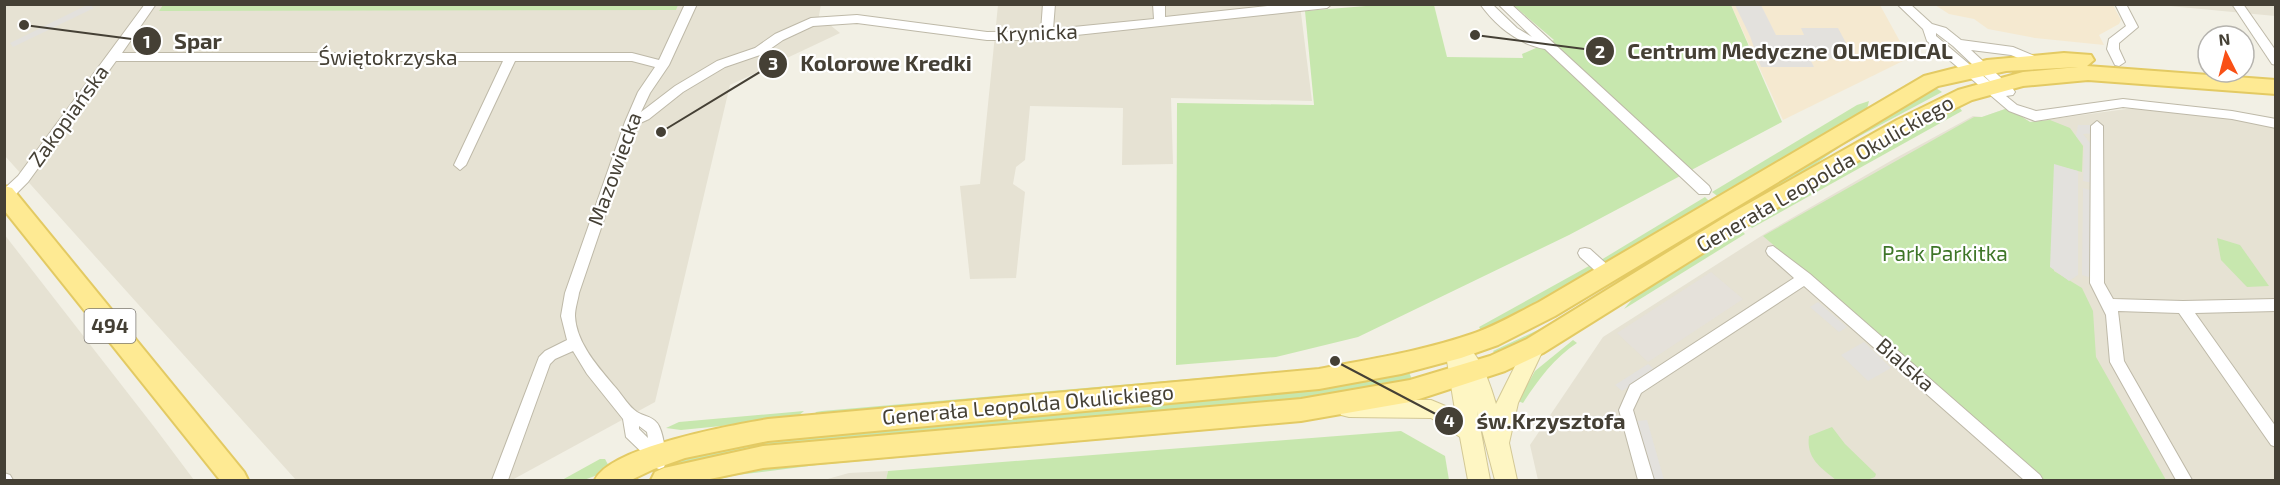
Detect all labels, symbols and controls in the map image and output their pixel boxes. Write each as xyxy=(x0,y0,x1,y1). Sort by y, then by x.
street label: Krynicka xyxy=(996,18,1078,45)
callout: Spar xyxy=(132,21,234,61)
north arrow xyxy=(2196,24,2256,84)
text: Spar xyxy=(174,27,223,53)
text: N xyxy=(2218,29,2231,49)
text: 1 xyxy=(143,30,151,52)
callout: Centrum Medyczne OLMEDICAL xyxy=(1585,31,1965,71)
text: Centrum Medyczne OLMEDICAL xyxy=(1627,37,1953,64)
text: 2 xyxy=(1595,40,1605,62)
street label: Świętokrzyska xyxy=(318,44,458,69)
callout: Kolorowe Kredki xyxy=(758,44,984,84)
text: Kolorowe Kredki xyxy=(800,49,972,75)
text: 3 xyxy=(768,52,778,74)
street label: Zakopiańska xyxy=(22,59,113,171)
street label: Generała Leopolda Okulickiego xyxy=(1691,89,1957,257)
street label: Mazowiecka xyxy=(582,108,646,229)
park label: Park Parkitka xyxy=(1882,240,2008,265)
road number: 494 xyxy=(84,309,136,343)
street label: Bialska xyxy=(1872,332,1940,396)
street label: Generała Leopolda Okulickiego xyxy=(881,378,1175,429)
callout: św.Krzysztofa xyxy=(1434,401,1637,441)
text: św.Krzysztofa xyxy=(1476,407,1626,434)
text: 4 xyxy=(1443,409,1455,431)

